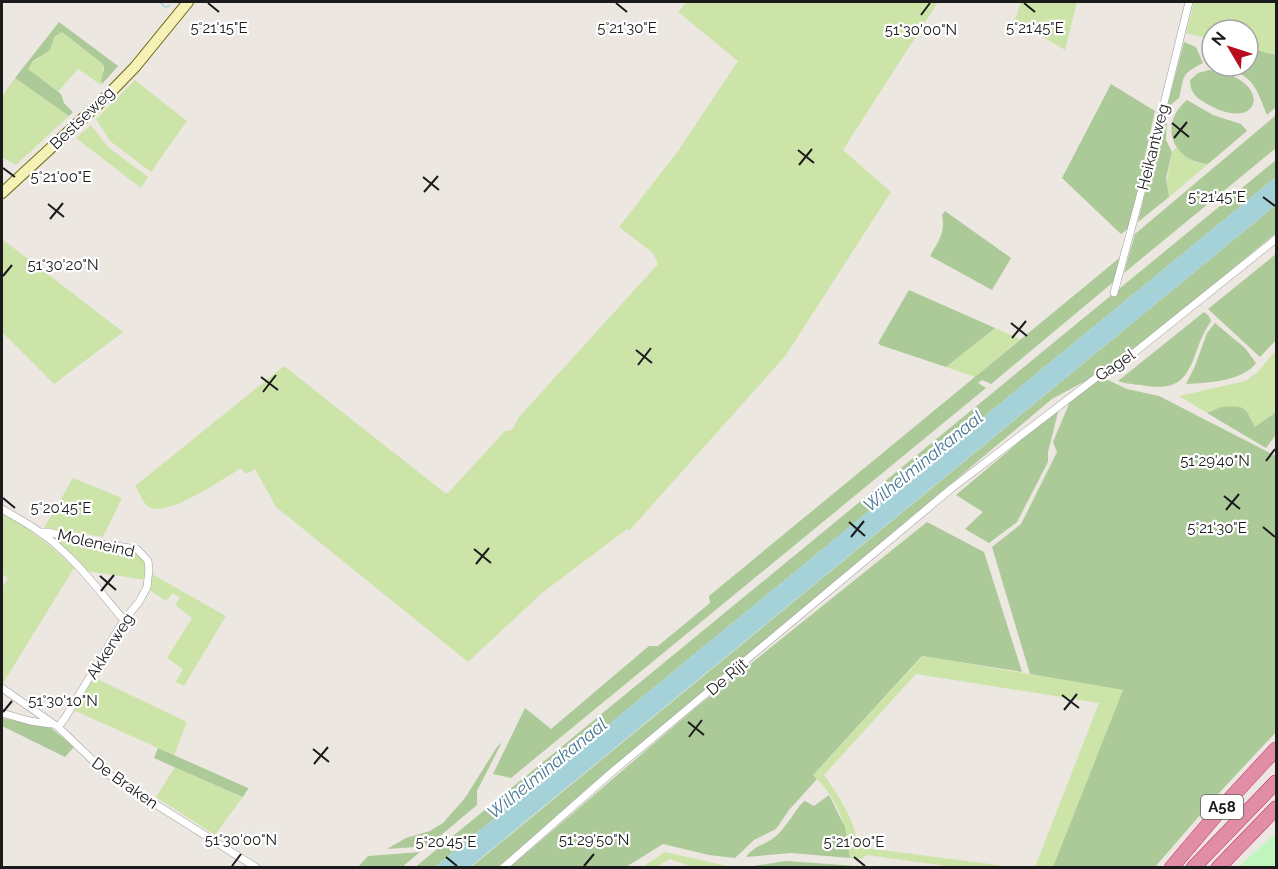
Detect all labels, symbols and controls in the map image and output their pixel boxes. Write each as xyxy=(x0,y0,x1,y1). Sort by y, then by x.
north arrow xyxy=(1200,18,1260,78)
text: 5°21'15"E xyxy=(190,19,248,37)
text: 5°21'30"E xyxy=(597,19,657,37)
text: 5°21'45"E xyxy=(1006,19,1064,37)
text: 51°30'00"N xyxy=(885,21,957,39)
text: N xyxy=(1208,28,1230,50)
street label: Bestseweg xyxy=(46,83,118,153)
street label: Heikantweg xyxy=(1133,102,1173,192)
text: 5°21'00"E xyxy=(31,168,91,186)
text: 5°21'45"E xyxy=(1188,188,1246,206)
text: 51°30'20"N xyxy=(28,256,98,274)
street label: Gagel xyxy=(1092,345,1139,385)
water label: Wilhelminakanaal xyxy=(859,406,987,516)
text: 51°29'40"N xyxy=(1180,452,1250,470)
text: 5°20'45"E xyxy=(31,499,91,517)
text: 5°21'30"E xyxy=(1187,519,1247,537)
street label: Moleneind xyxy=(56,525,136,561)
street label: Akkerweg xyxy=(82,609,138,683)
street label: De Rijt xyxy=(703,654,752,700)
text: 51°30'10"N xyxy=(28,692,98,710)
water label: Wilhelminakanaal xyxy=(483,713,611,823)
street label: De Braken xyxy=(88,753,162,813)
road number: A58 xyxy=(1201,795,1243,819)
text: 51°30'00"N xyxy=(205,831,277,849)
text: 51°29'50"N xyxy=(559,831,629,849)
text: 5°20'45"E xyxy=(416,833,476,851)
text: 5°21'00"E xyxy=(824,833,884,851)

